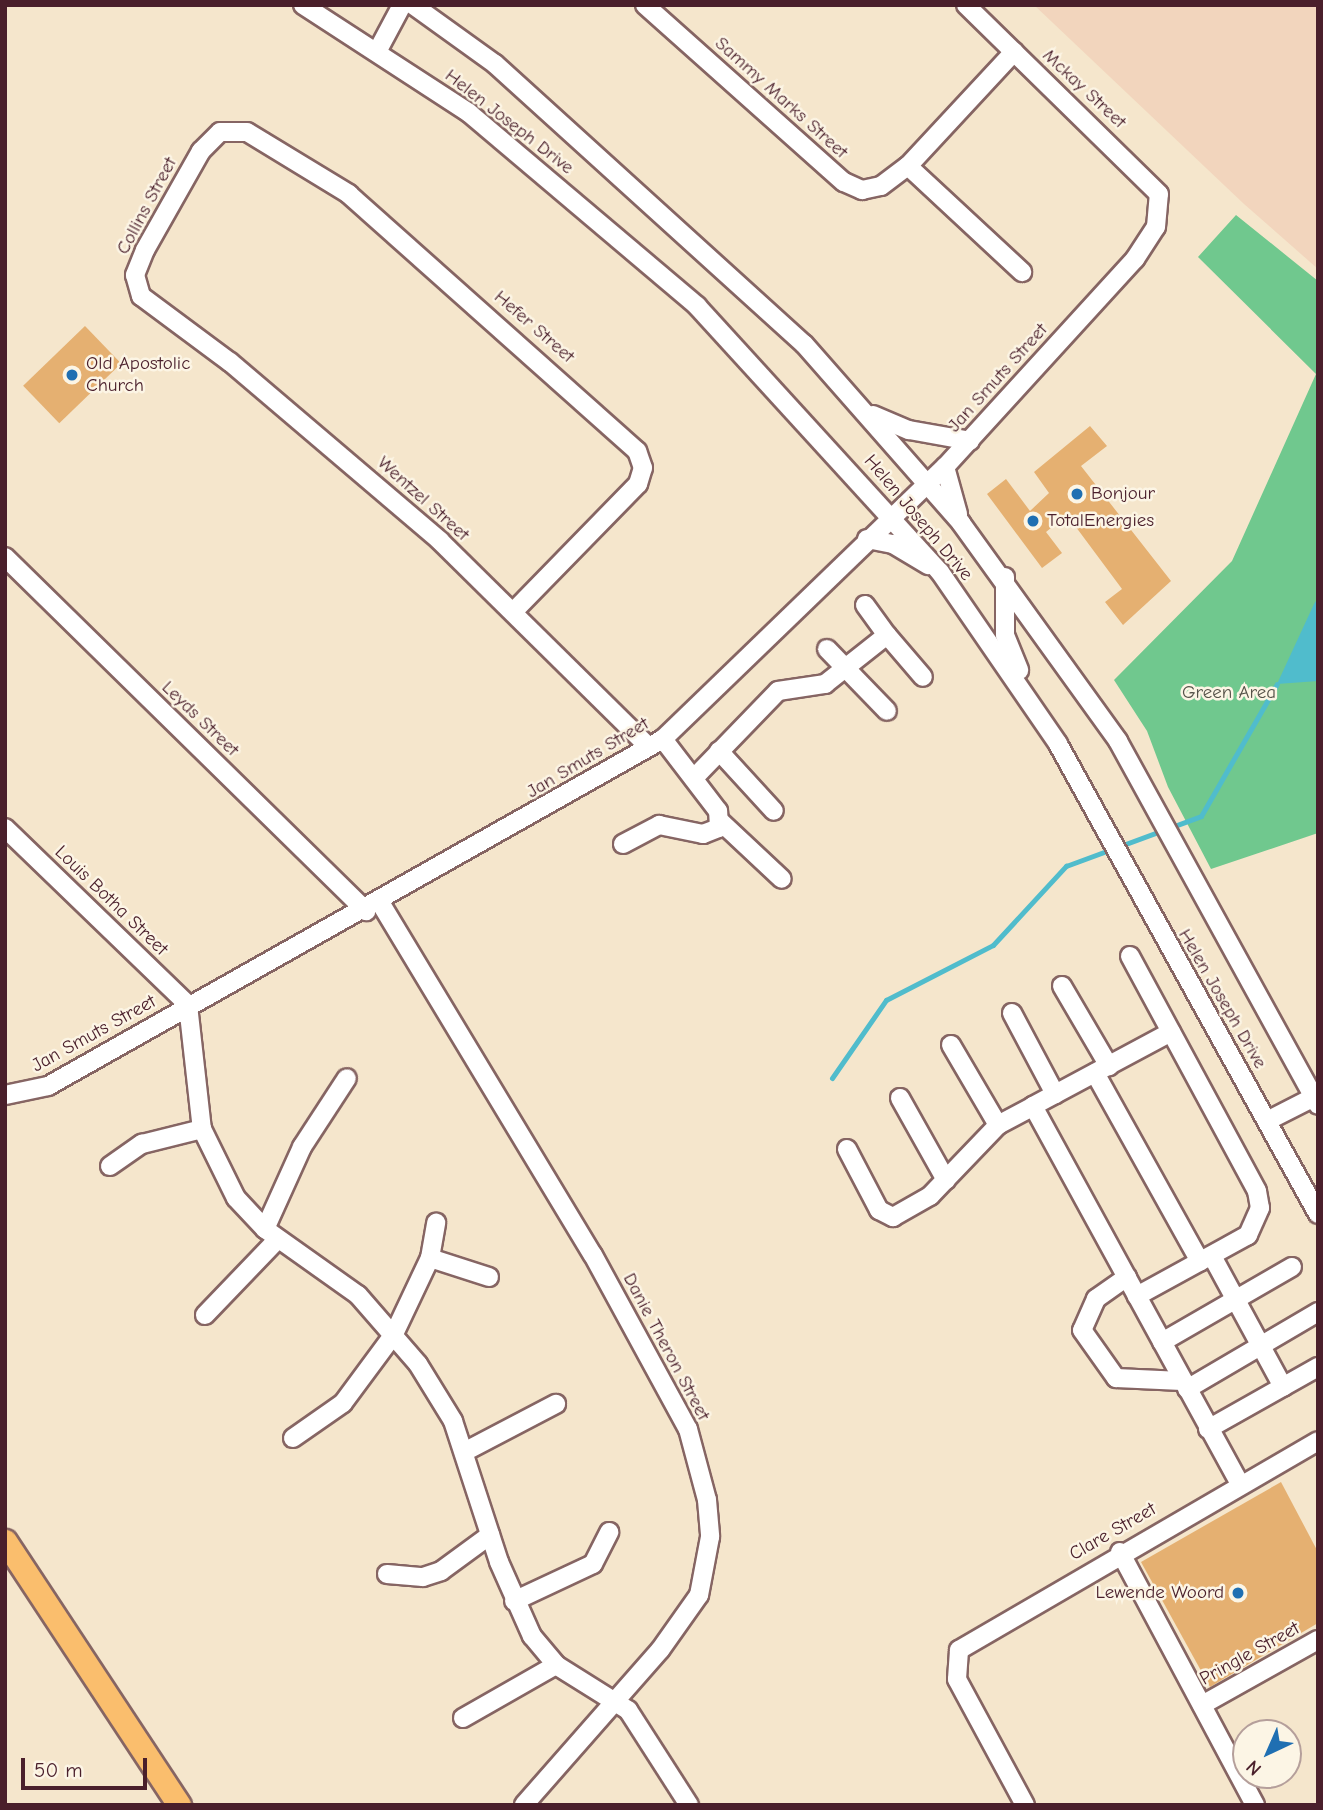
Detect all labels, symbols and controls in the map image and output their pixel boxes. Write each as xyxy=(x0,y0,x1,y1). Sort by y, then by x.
street label: Sammy Marks Street xyxy=(710,32,852,164)
street label: Mckay Street xyxy=(1037,44,1131,134)
street label: Helen Joseph Drive xyxy=(440,65,578,179)
street label: Collins Street xyxy=(112,154,182,258)
street label: Hefer Street xyxy=(489,286,579,368)
street label: Jan Smuts Street xyxy=(943,319,1053,437)
place label: Old Apostolic Church xyxy=(86,353,190,397)
marker: Old Apostolic Church xyxy=(64,367,80,383)
street label: Helen Joseph Drive xyxy=(859,450,977,586)
street label: Wentzel Street xyxy=(372,452,474,546)
place label: Bonjour xyxy=(1091,483,1155,505)
marker: Bonjour xyxy=(1069,486,1085,502)
place label: TotalEnergies xyxy=(1047,510,1154,532)
marker: TotalEnergies xyxy=(1025,513,1041,529)
street label: Leyds Street xyxy=(157,676,243,762)
park label: Green Area xyxy=(1182,682,1276,704)
street label: Jan Smuts Street xyxy=(523,713,653,803)
street label: Louis Botha Street xyxy=(50,841,172,961)
street label: Helen Joseph Drive xyxy=(1173,925,1271,1073)
street label: Jan Smuts Street xyxy=(28,990,160,1078)
street label: Danie Theron Street xyxy=(617,1269,715,1425)
street label: Clare Street xyxy=(1066,1498,1160,1566)
place label: Lewende Woord xyxy=(1095,1582,1224,1604)
marker: Lewende Woord xyxy=(1230,1585,1246,1601)
street label: Pringle Street xyxy=(1196,1617,1304,1691)
north arrow xyxy=(1232,1719,1302,1789)
scale bar xyxy=(24,1744,150,1788)
text: N xyxy=(1242,1755,1266,1780)
text: 50 m xyxy=(34,1758,83,1782)

